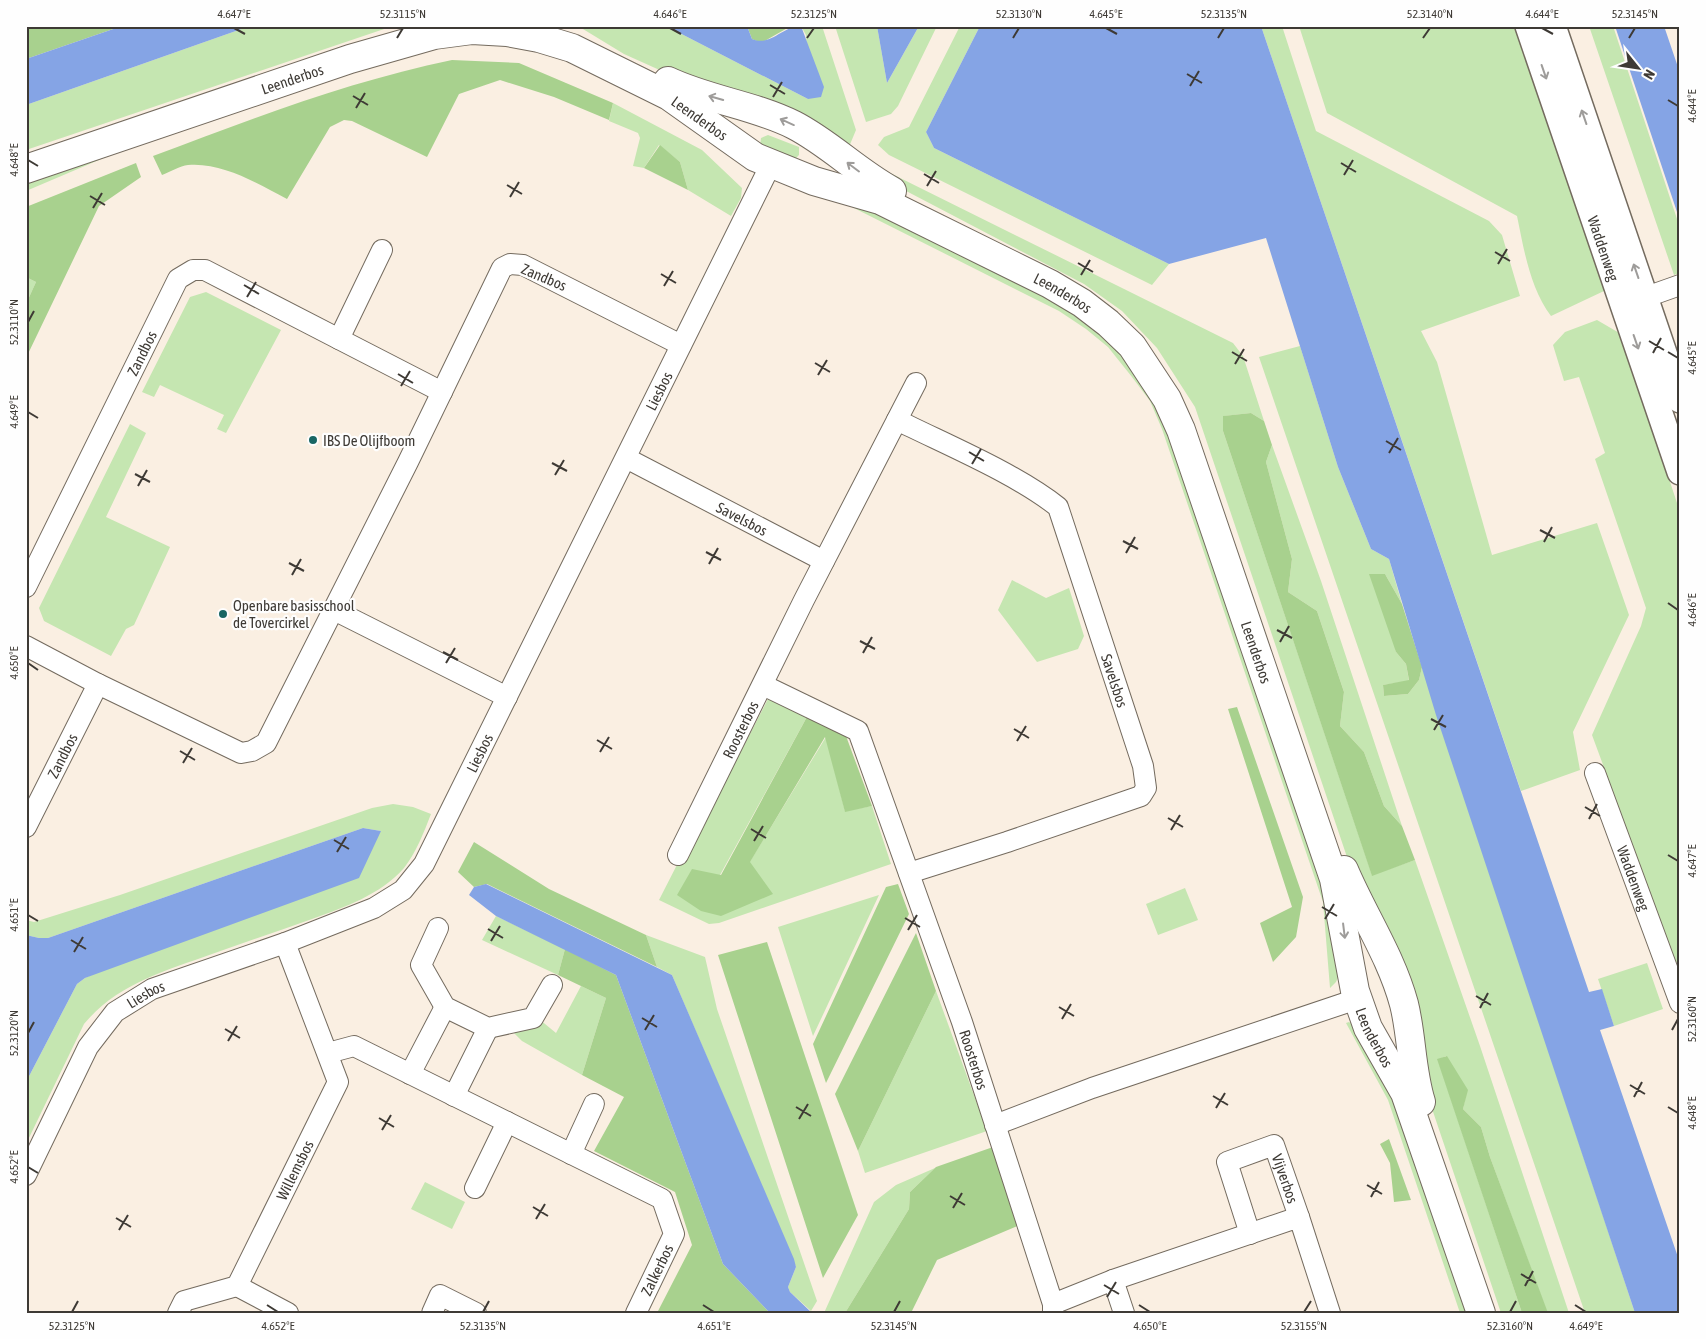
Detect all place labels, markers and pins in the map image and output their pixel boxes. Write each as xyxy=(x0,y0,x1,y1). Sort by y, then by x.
place label: IBS De Olijfboom xyxy=(323,432,415,449)
marker: IBS De Olijfboom xyxy=(307,434,319,446)
place label: Openbare basisschool de Tovercirkel xyxy=(233,597,355,631)
marker: Openbare basisschool de Tovercirkel xyxy=(217,608,229,620)

